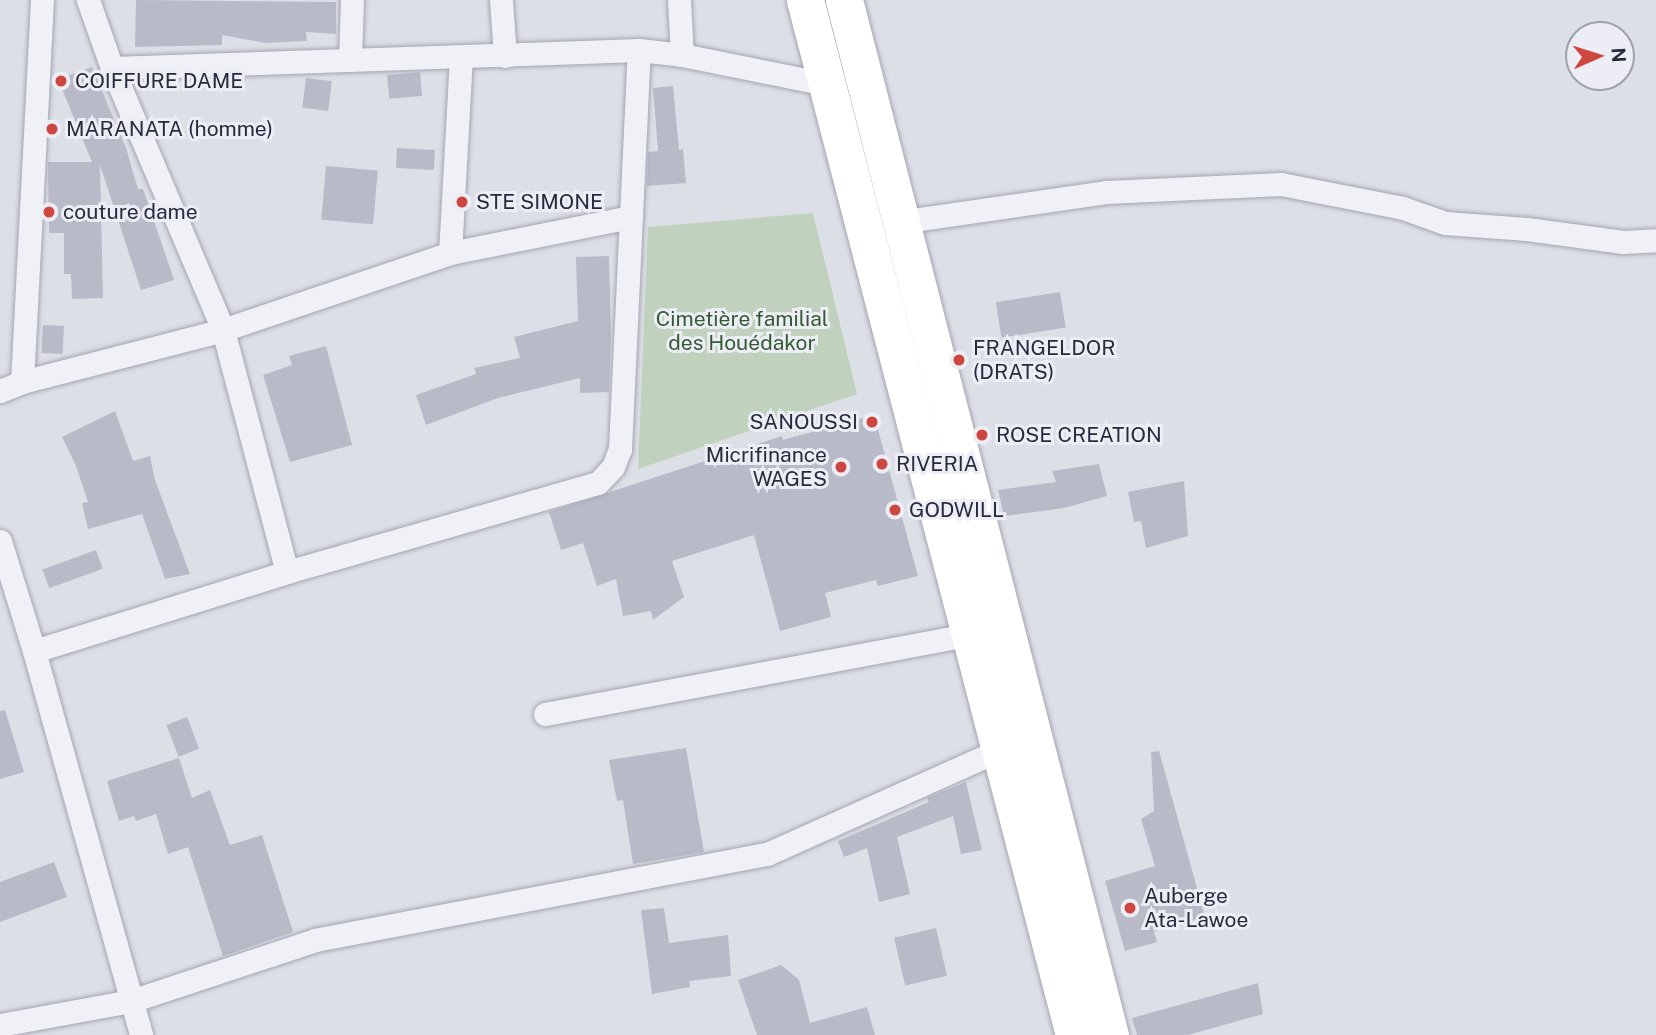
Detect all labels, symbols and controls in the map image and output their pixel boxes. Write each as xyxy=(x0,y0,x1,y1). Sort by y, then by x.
north arrow xyxy=(1565,21,1635,91)
text: N xyxy=(1608,47,1630,63)
place label: COIFFURE DAME xyxy=(75,68,243,94)
marker: COIFFURE DAME xyxy=(53,73,69,89)
place label: MARANATA (homme) xyxy=(66,116,273,142)
marker: MARANATA (homme) xyxy=(44,121,60,137)
place label: STE SIMONE xyxy=(476,189,603,215)
marker: STE SIMONE xyxy=(454,194,470,210)
place label: couture dame xyxy=(63,199,198,225)
marker: couture dame xyxy=(41,204,57,220)
park label: Cimetière familial des Houédakor xyxy=(656,306,828,356)
place label: FRANGELDOR (DRATS) xyxy=(973,335,1115,385)
marker: FRANGELDOR (DRATS) xyxy=(951,352,967,368)
place label: SANOUSSI xyxy=(750,409,858,435)
marker: SANOUSSI xyxy=(864,414,880,430)
place label: ROSE CREATION xyxy=(996,422,1162,448)
marker: ROSE CREATION xyxy=(974,427,990,443)
place label: Micrifinance WAGES xyxy=(706,442,827,492)
place label: RIVERIA xyxy=(896,451,978,477)
marker: RIVERIA xyxy=(874,456,890,472)
marker: Micrifinance WAGES xyxy=(833,459,849,475)
place label: GODWILL xyxy=(909,497,1004,523)
marker: GODWILL xyxy=(887,502,903,518)
place label: Auberge Ata-Lawoe xyxy=(1144,883,1248,933)
marker: Auberge Ata-Lawoe xyxy=(1122,900,1138,916)

